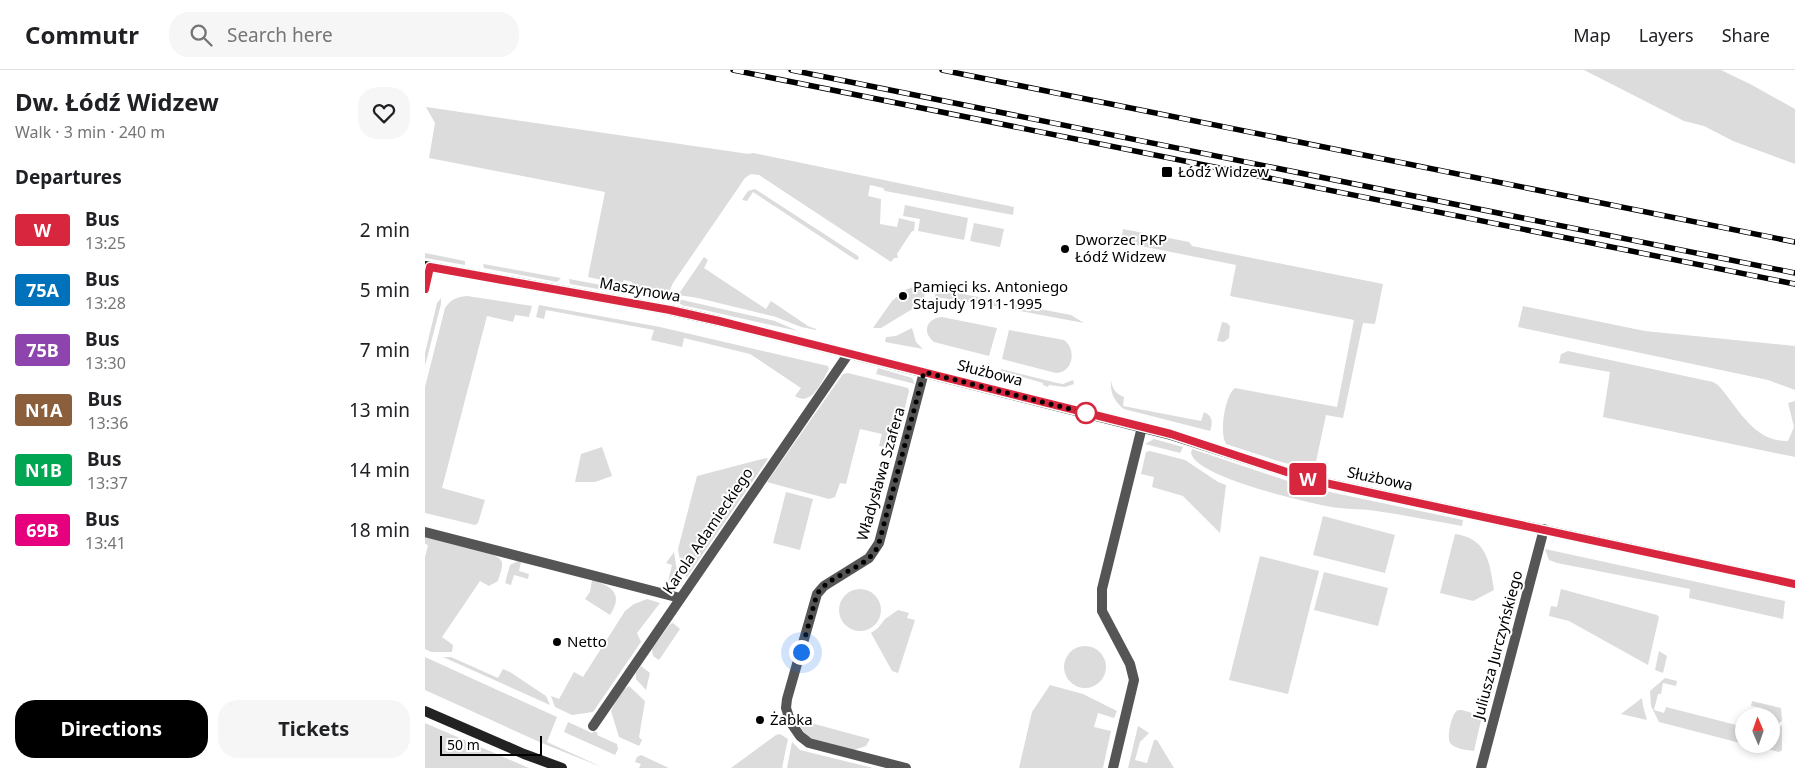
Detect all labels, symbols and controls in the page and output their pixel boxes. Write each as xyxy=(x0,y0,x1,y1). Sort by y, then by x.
search box xyxy=(169,12,519,57)
text: Commutr xyxy=(25,18,139,51)
icon: search xyxy=(187,21,215,49)
text: Search here xyxy=(227,22,333,48)
text: Map xyxy=(1573,23,1611,47)
text: Layers xyxy=(1639,23,1694,47)
text: Share xyxy=(1722,23,1770,47)
text: Dw. Łódź Widzew xyxy=(15,85,219,118)
button: heart xyxy=(358,87,410,139)
text: Walk · 3 min · 240 m xyxy=(15,121,165,143)
place label: Łódź Widzew xyxy=(1178,161,1269,181)
text: Departures xyxy=(15,164,122,190)
marker: Łódź Widzew xyxy=(1160,165,1174,179)
text: Bus xyxy=(85,206,120,232)
text: 2 min xyxy=(360,217,410,243)
text: W xyxy=(34,218,51,242)
place label: Dworzec PKP Łódź Widzew xyxy=(1075,229,1167,266)
text: 13:25 xyxy=(85,232,126,254)
marker: Dworzec PKP Łódź Widzew xyxy=(1059,243,1071,255)
text: Bus xyxy=(85,266,120,292)
street label: Maszynowa xyxy=(598,272,682,306)
place label: Pamięci ks. Antoniego Stajudy 1911-1995 xyxy=(913,276,1068,313)
text: 5 min xyxy=(360,277,410,303)
text: 75A xyxy=(26,278,59,302)
marker: Pamięci ks. Antoniego Stajudy 1911-1995 xyxy=(897,290,909,302)
text: 13:28 xyxy=(85,292,126,314)
text: Bus xyxy=(85,326,120,352)
text: 7 min xyxy=(360,337,410,363)
text: 75B xyxy=(26,338,59,362)
text: 13:30 xyxy=(85,352,126,374)
street label: Służbowa xyxy=(955,354,1025,390)
text: Bus xyxy=(87,386,122,412)
text: 13 min xyxy=(349,397,410,423)
text: N1A xyxy=(25,398,62,422)
unlabelled marker xyxy=(1075,402,1097,424)
street label: Władysława Szafera xyxy=(851,404,909,543)
text: 13:36 xyxy=(87,412,128,434)
text: Bus xyxy=(87,446,121,472)
text: 14 min xyxy=(349,457,410,483)
text: N1B xyxy=(25,458,62,482)
street label: Służbowa xyxy=(1346,461,1415,495)
street label: Karola Adamieckiego xyxy=(657,463,757,597)
line badge: W xyxy=(1292,463,1324,495)
text: W xyxy=(1299,467,1317,491)
text: 13:37 xyxy=(87,472,128,494)
text: Bus xyxy=(85,506,120,532)
text: 18 min xyxy=(349,517,410,543)
text: 69B xyxy=(26,518,59,542)
text: 13:41 xyxy=(85,532,126,554)
street label: Juliusza Jurczyńskiego xyxy=(1467,568,1527,723)
place label: Netto xyxy=(567,631,607,651)
marker: Netto xyxy=(551,636,563,648)
your location xyxy=(789,640,814,665)
button: Directions xyxy=(15,700,208,758)
button: Tickets xyxy=(218,700,410,758)
north arrow xyxy=(1735,708,1780,752)
map controls xyxy=(1735,708,1780,753)
place label: Żabka xyxy=(770,709,813,729)
marker: Żabka xyxy=(754,714,766,726)
scale bar xyxy=(440,733,543,756)
text: 50 m xyxy=(447,735,480,754)

